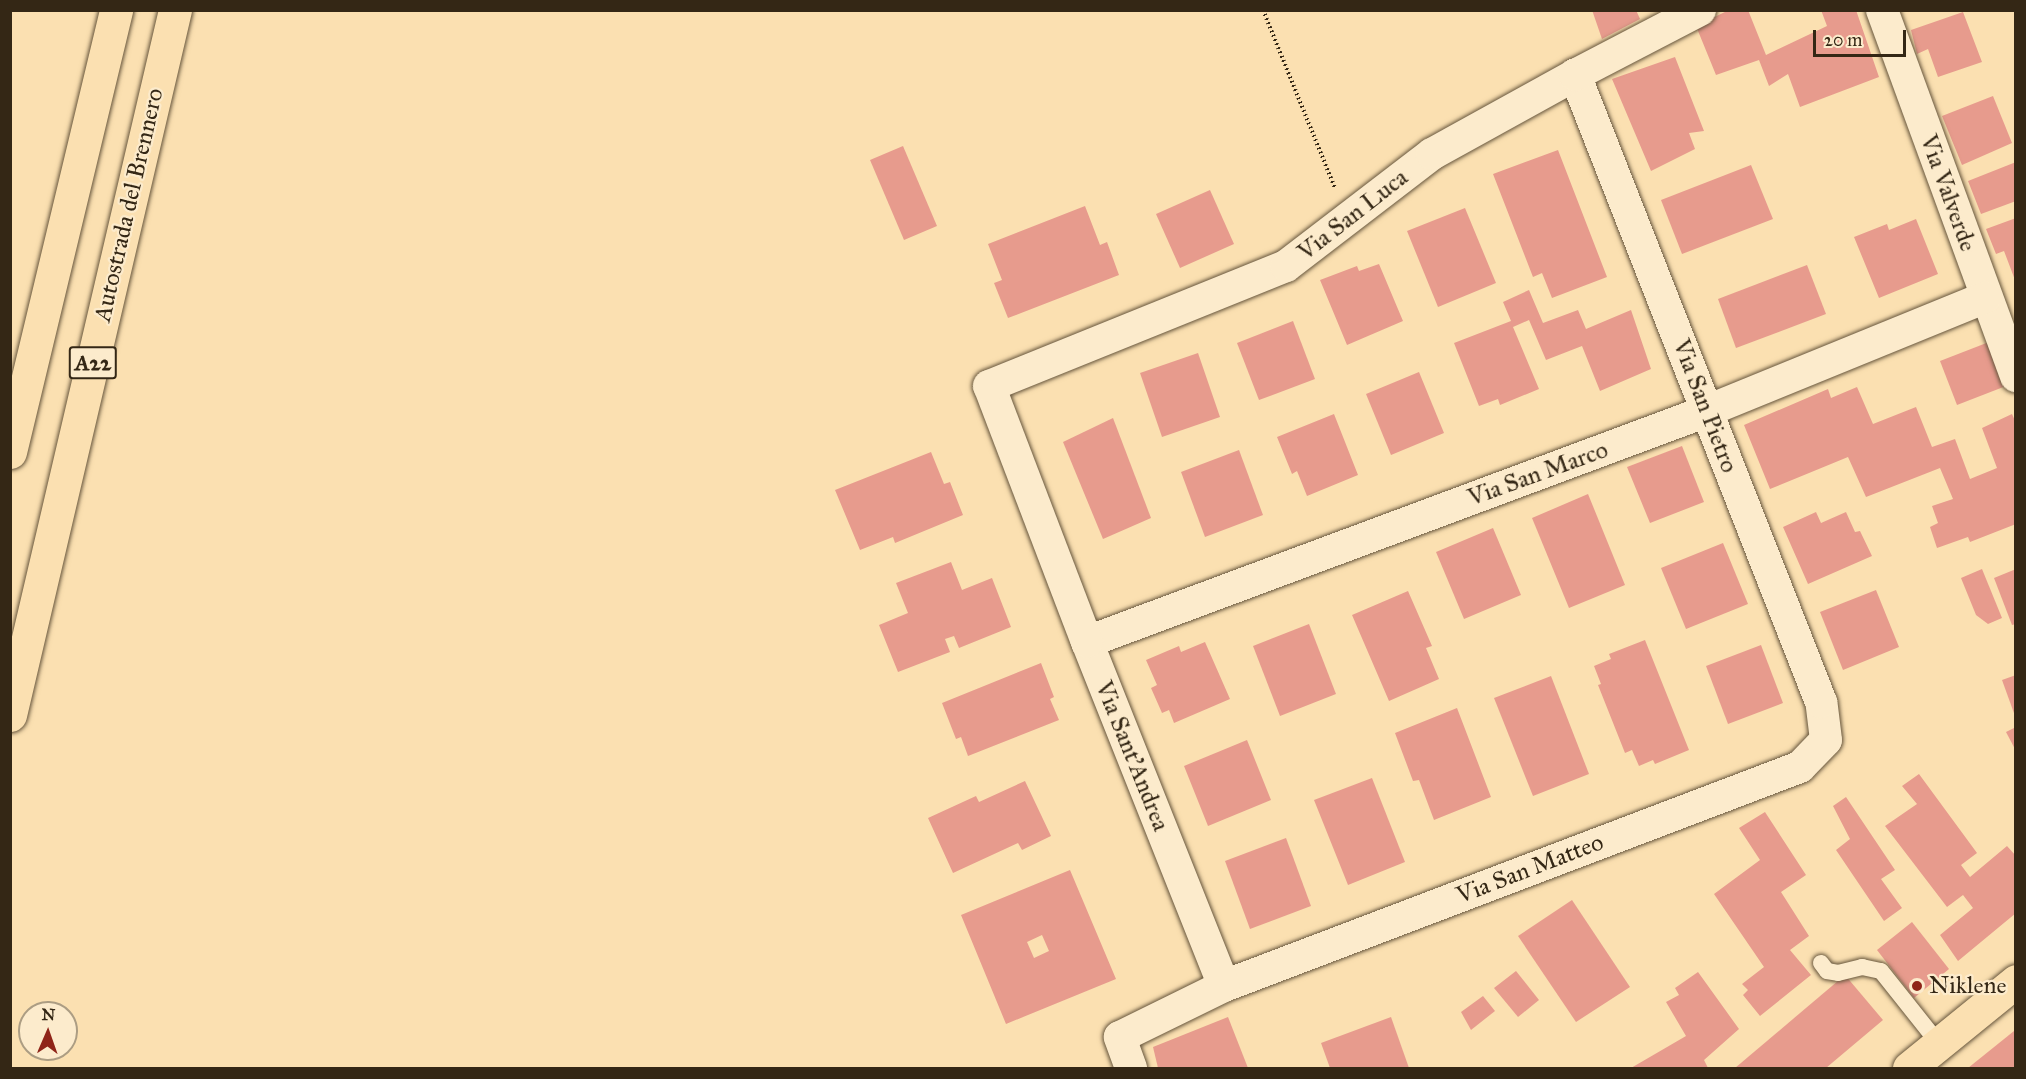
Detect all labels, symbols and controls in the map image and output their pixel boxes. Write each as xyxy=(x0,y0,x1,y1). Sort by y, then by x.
scale bar xyxy=(1816,18,1909,56)
text: 20 m xyxy=(1824,29,1862,51)
street label: Autostrada del Brennero xyxy=(88,86,170,324)
street label: Via Valverde xyxy=(1914,131,1982,255)
street label: Via San Luca xyxy=(1292,163,1414,267)
street label: Via San Pietro xyxy=(1666,335,1744,477)
road number: A22 xyxy=(68,344,118,382)
street label: Via San Marco xyxy=(1464,435,1612,513)
street label: Via Sant'Andrea xyxy=(1089,677,1175,835)
street label: Via San Matteo xyxy=(1453,828,1607,910)
place label: Niklene xyxy=(1929,972,2006,1000)
marker: Niklene xyxy=(1910,979,1924,993)
north arrow xyxy=(18,1001,78,1061)
text: N xyxy=(41,1005,56,1024)

